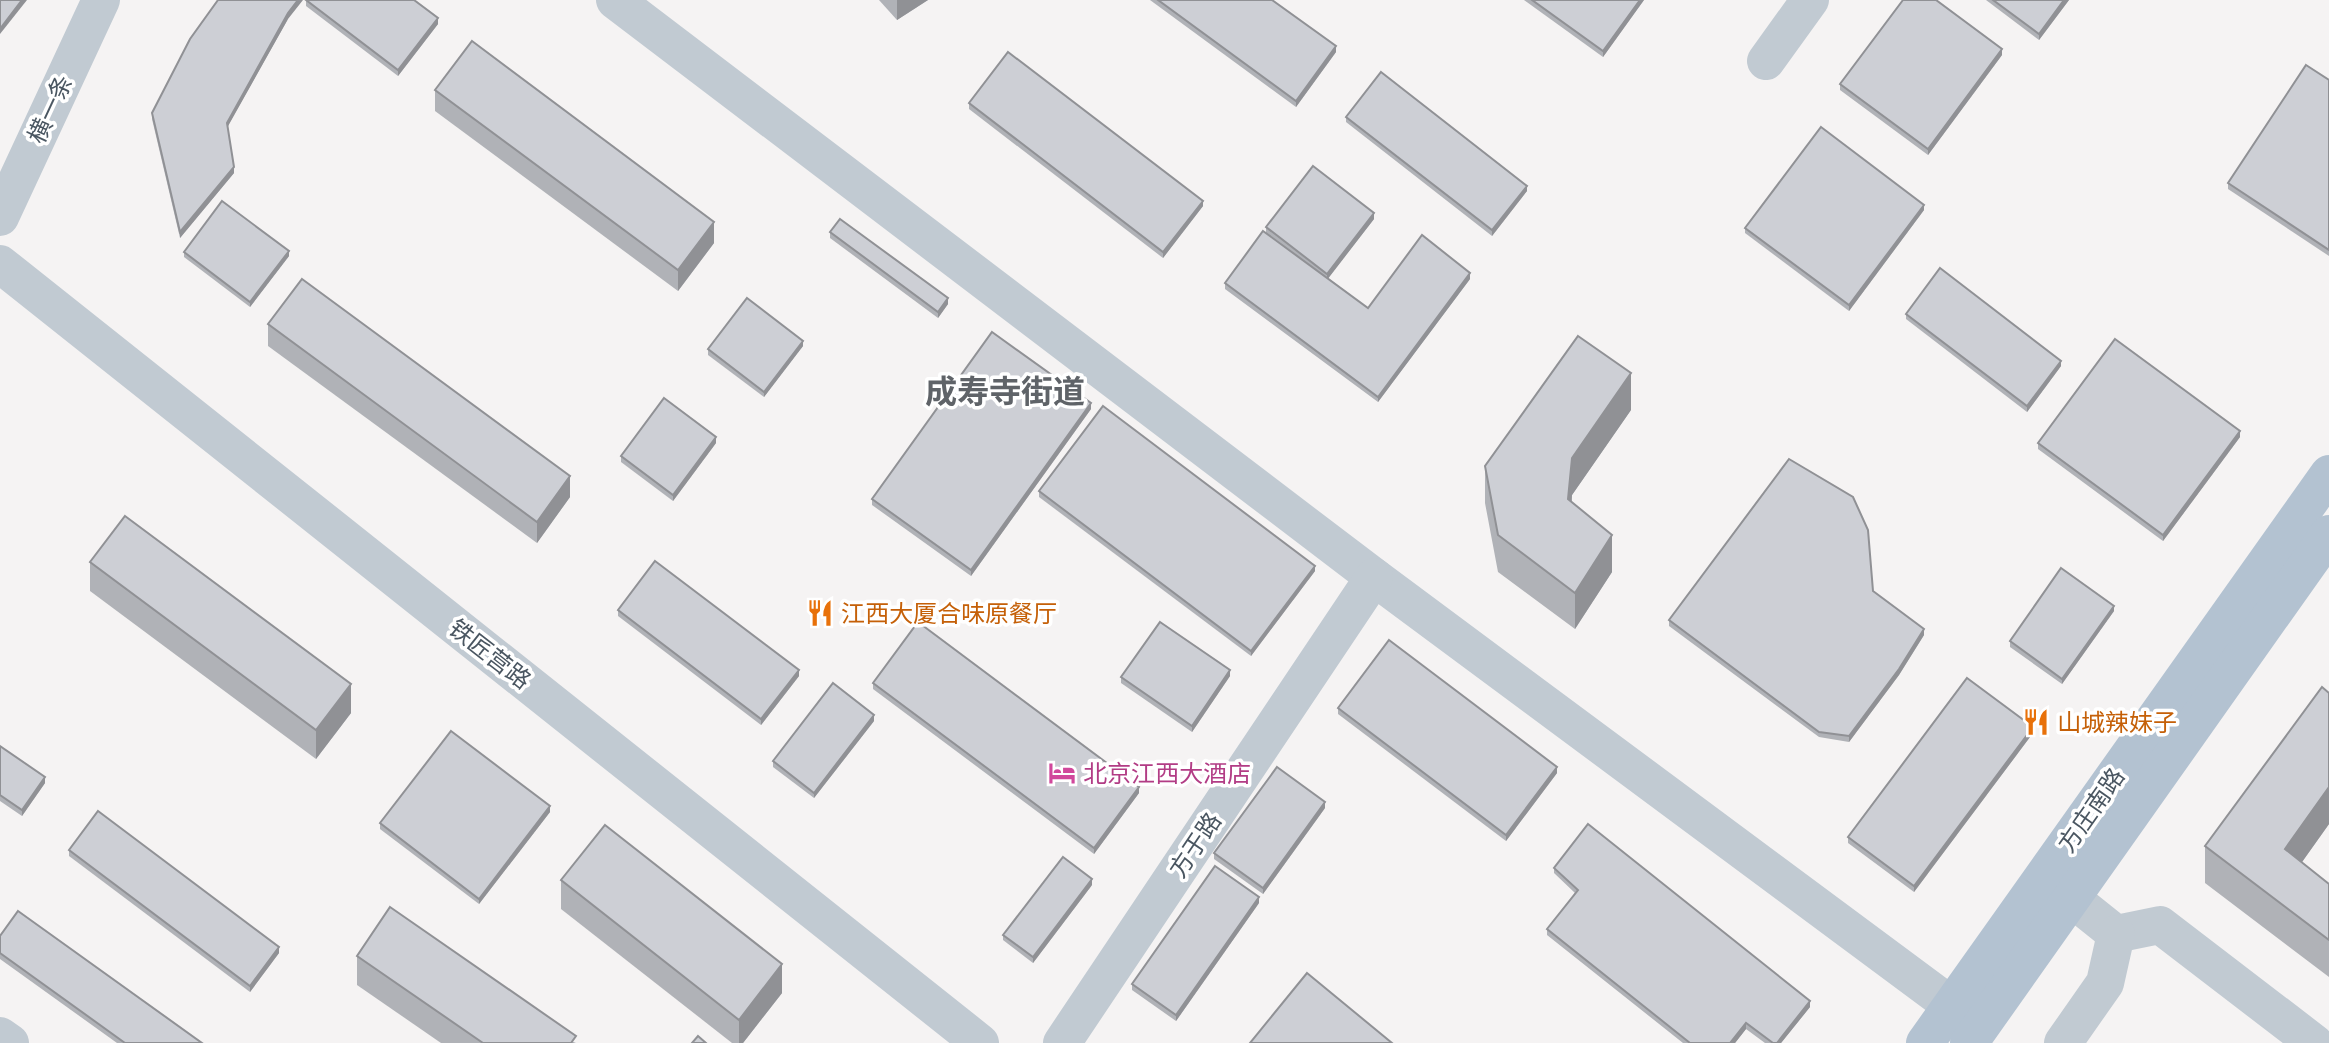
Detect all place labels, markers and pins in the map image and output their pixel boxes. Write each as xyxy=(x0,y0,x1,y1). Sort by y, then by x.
restaurant icon: 江西大厦合味原餐厅 xyxy=(805,598,835,628)
place label: 江西大厦合味原餐厅 xyxy=(841,599,1057,628)
restaurant icon: 山城辣妹子 xyxy=(2021,707,2051,737)
place label: 山城辣妹子 xyxy=(2057,708,2177,737)
hotel icon: 北京江西大酒店 xyxy=(1047,758,1077,788)
place label: 北京江西大酒店 xyxy=(1083,759,1251,788)

